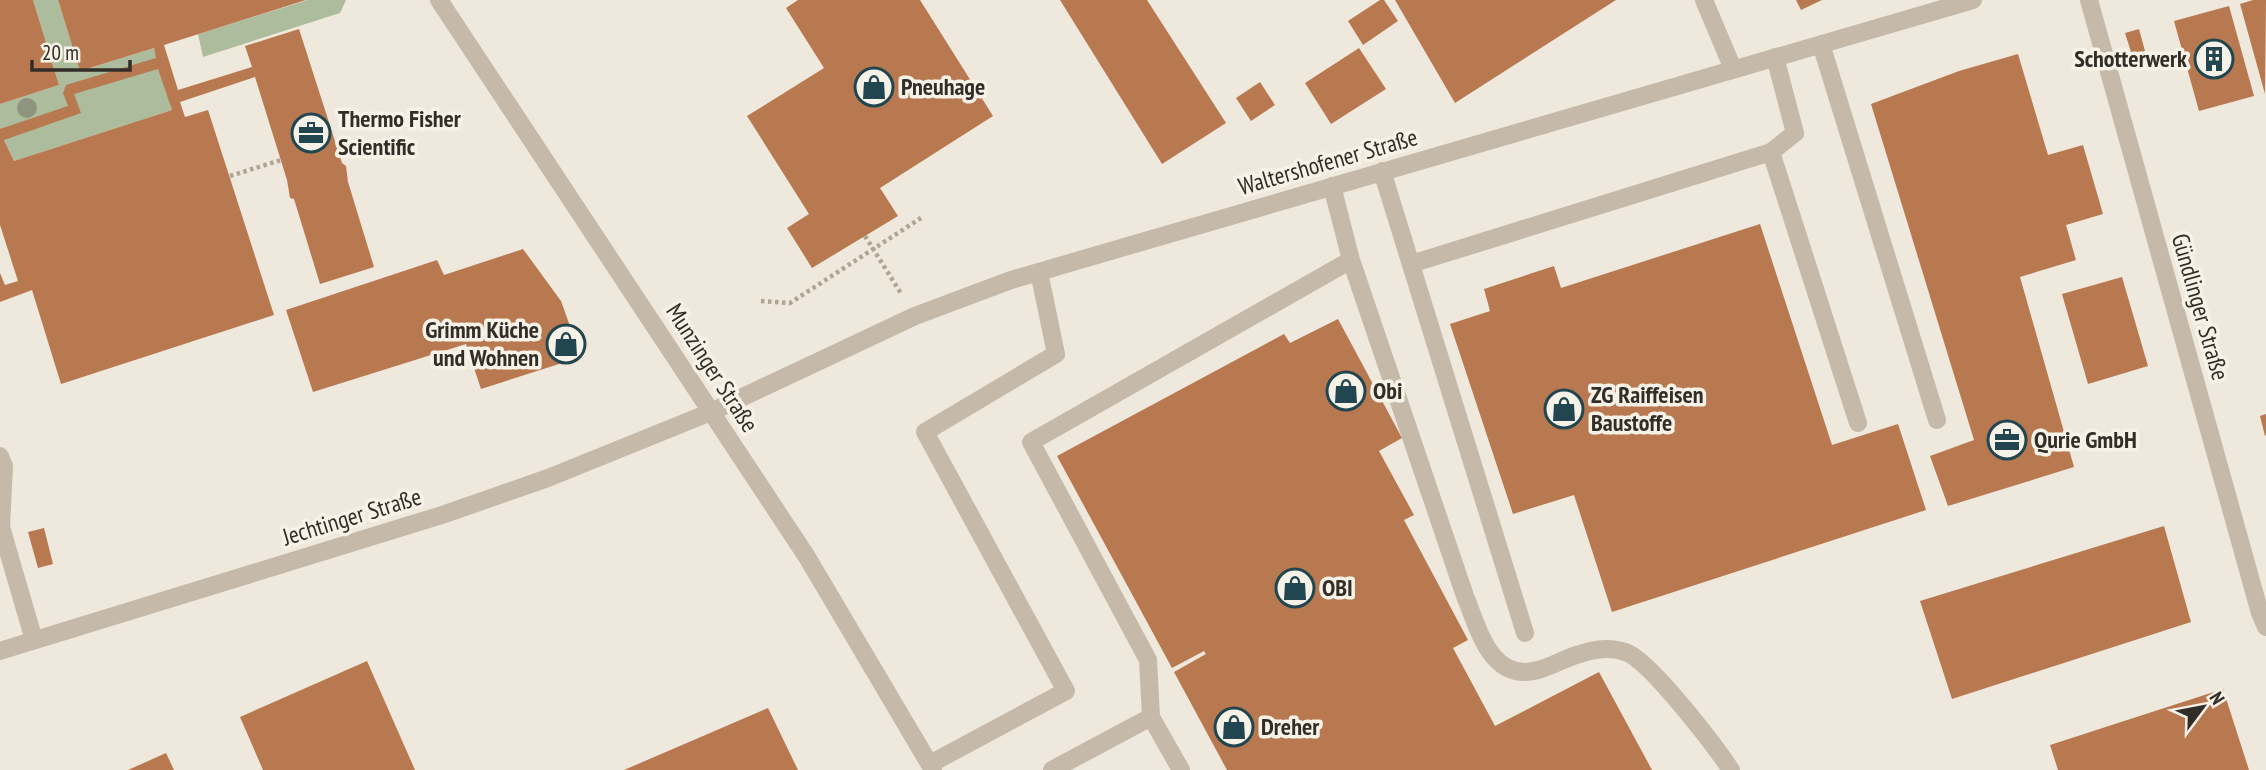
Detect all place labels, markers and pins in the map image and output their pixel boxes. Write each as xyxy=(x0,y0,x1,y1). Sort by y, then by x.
building icon: Schotterwerk xyxy=(2193,38,2235,80)
place label: Schotterwerk xyxy=(2074,43,2187,74)
shop icon: Pneuhage xyxy=(853,66,895,108)
place label: Pneuhage xyxy=(901,71,985,102)
place label: Thermo Fisher Scientific xyxy=(338,103,462,162)
office icon: Thermo Fisher Scientific xyxy=(290,112,332,154)
place label: Grimm Küche und Wohnen xyxy=(425,314,539,373)
shop icon: Grimm Küche und Wohnen xyxy=(545,323,587,365)
shop icon: Obi xyxy=(1325,370,1367,412)
place label: Obi xyxy=(1373,375,1402,406)
place label: ZG Raiffeisen Baustoffe xyxy=(1591,379,1704,438)
shop icon: ZG Raiffeisen Baustoffe xyxy=(1543,388,1585,430)
office icon: Qurie GmbH xyxy=(1986,419,2028,461)
place label: Qurie GmbH xyxy=(2034,424,2137,455)
shop icon: OBI xyxy=(1274,567,1316,609)
place label: OBI xyxy=(1322,572,1353,603)
shop icon: Dreher xyxy=(1213,706,1255,748)
place label: Dreher xyxy=(1261,711,1320,742)

